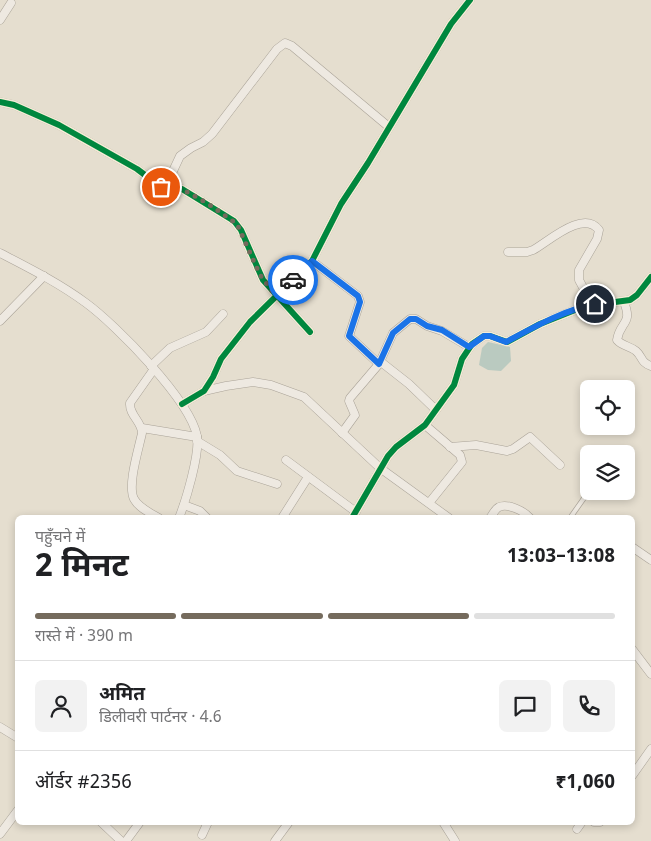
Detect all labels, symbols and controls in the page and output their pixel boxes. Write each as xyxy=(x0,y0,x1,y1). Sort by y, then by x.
pin xyxy=(140,166,182,208)
icon: bag xyxy=(147,173,175,201)
courier xyxy=(268,255,318,305)
icon: car xyxy=(279,266,307,294)
pin xyxy=(574,283,616,325)
icon: home xyxy=(581,290,609,318)
map controls xyxy=(580,380,635,500)
button: locate xyxy=(580,380,635,435)
button: layers xyxy=(580,445,635,500)
text: पहुँचने में xyxy=(35,528,85,549)
text: 13:03–13:08 xyxy=(507,545,615,570)
text: 2 मिनट xyxy=(35,547,129,589)
text: रास्ते में · 390 m xyxy=(35,627,133,648)
button: person xyxy=(35,680,87,732)
button: chat xyxy=(499,680,551,732)
button: phone xyxy=(563,680,615,732)
text: अमित xyxy=(99,683,145,708)
text: डिलीवरी पार्टनर · 4.6 xyxy=(99,708,222,729)
text: ऑर्डर #2356 xyxy=(35,771,132,796)
text: ₹1,060 xyxy=(555,771,615,796)

